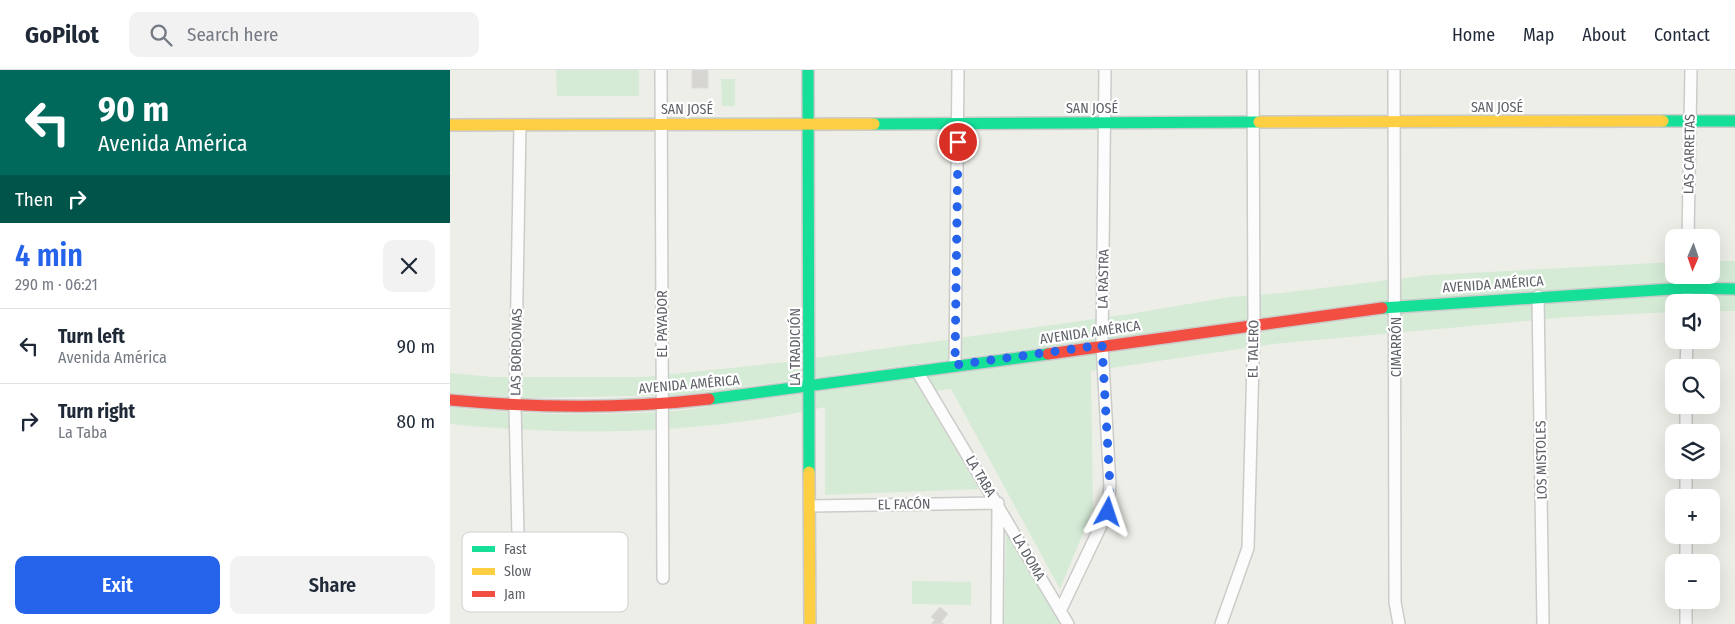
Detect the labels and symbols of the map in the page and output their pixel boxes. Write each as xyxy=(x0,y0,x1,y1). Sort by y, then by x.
street label: SAN JOSÉ xyxy=(1471,98,1524,116)
street label: SAN JOSÉ xyxy=(1066,99,1119,117)
street label: SAN JOSÉ xyxy=(661,100,714,118)
street label: LAS CARRETAS xyxy=(1680,114,1699,194)
pin xyxy=(937,121,979,163)
north arrow xyxy=(1665,229,1720,284)
street label: LA RASTRA xyxy=(1094,248,1113,309)
street label: AVENIDA AMÉRICA xyxy=(1442,271,1545,297)
street label: EL PAYADOR xyxy=(654,290,671,358)
street label: LAS BORDONAS xyxy=(507,308,526,396)
street label: LA TRADICIÓN xyxy=(786,308,804,386)
street label: AVENIDA AMÉRICA xyxy=(1039,316,1142,348)
street label: CIMARRÓN xyxy=(1387,317,1405,377)
street label: EL TALERO xyxy=(1244,320,1263,378)
street label: AVENIDA AMÉRICA xyxy=(638,371,741,397)
street label: LOS MISTOLES xyxy=(1532,420,1551,500)
street label: LA TABA xyxy=(962,453,1000,500)
position arrow xyxy=(1081,485,1133,537)
street label: EL FACÓN xyxy=(877,495,931,513)
street label: LA DOMA xyxy=(1008,531,1049,584)
legend xyxy=(462,532,628,612)
text: Fast xyxy=(504,541,527,558)
text: Slow xyxy=(504,563,531,580)
text: Jam xyxy=(504,586,525,603)

